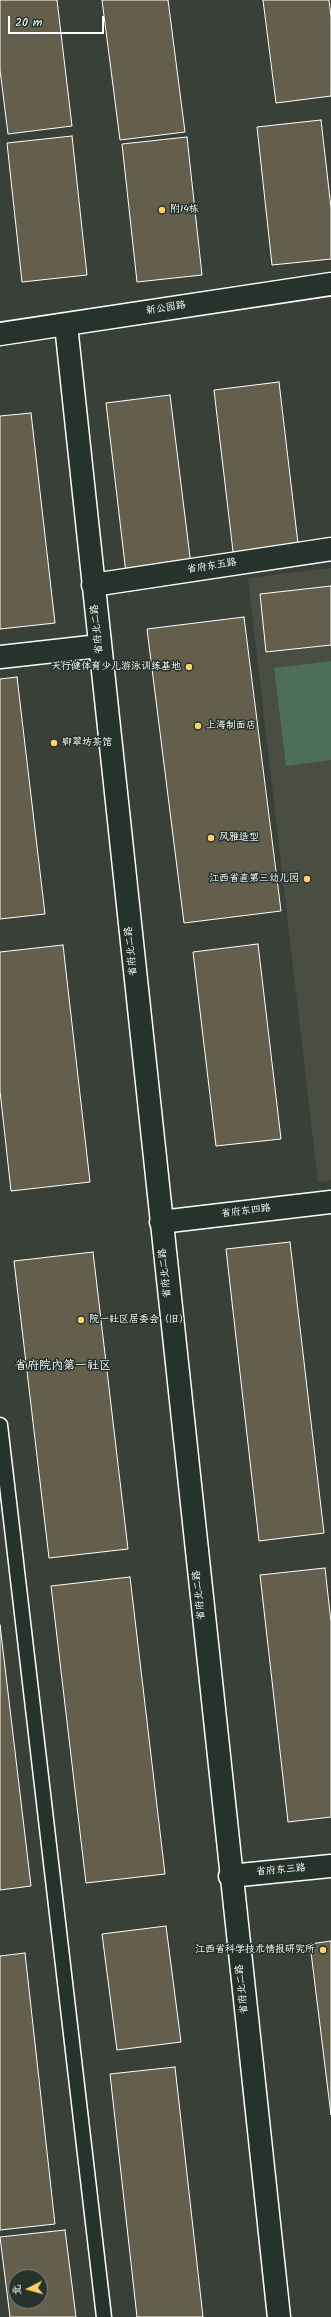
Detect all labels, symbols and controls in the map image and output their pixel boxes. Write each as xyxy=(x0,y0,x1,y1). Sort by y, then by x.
scale bar xyxy=(10,8,106,34)
text: 20 m xyxy=(15,13,42,32)
place label: 附14栋 xyxy=(170,204,199,216)
marker: 附14栋 xyxy=(157,205,167,215)
street label: 新公园路 xyxy=(145,300,187,318)
street label: 省府东五路 xyxy=(186,557,238,577)
street label: 省府北二路 xyxy=(89,604,107,654)
place label: 天行健体育少儿游泳训练基地 xyxy=(51,661,181,673)
marker: 天行健体育少儿游泳训练基地 xyxy=(184,662,194,672)
place label: 上海制面店 xyxy=(206,720,256,732)
marker: 上海制面店 xyxy=(193,721,203,731)
place label: 卿翠坊茶馆 xyxy=(62,737,112,749)
marker: 卿翠坊茶馆 xyxy=(49,738,59,748)
place label: 风雅造型 xyxy=(219,832,259,844)
marker: 风雅造型 xyxy=(206,833,216,843)
place label: 江西省直第三幼儿园 xyxy=(209,873,299,885)
marker: 江西省直第三幼儿园 xyxy=(302,874,312,884)
street label: 省府北二路 xyxy=(123,926,141,976)
street label: 省府东四路 xyxy=(220,1203,272,1221)
street label: 省府北二路 xyxy=(157,1248,175,1298)
place label: 院一社区居委会（旧） xyxy=(89,1314,189,1326)
marker: 院一社区居委会（旧） xyxy=(76,1315,86,1325)
district label: 省府院内第一社区 xyxy=(15,1360,111,1374)
street label: 省府北二路 xyxy=(191,1570,209,1620)
street label: 省府东三路 xyxy=(256,1863,306,1879)
place label: 江西省科学技术情报研究所 xyxy=(195,1944,315,1956)
marker: 江西省科学技术情报研究所 xyxy=(318,1945,328,1955)
street label: 省府北二路 xyxy=(234,1964,252,2014)
north arrow xyxy=(8,2269,48,2309)
text: 北 xyxy=(8,2284,27,2297)

